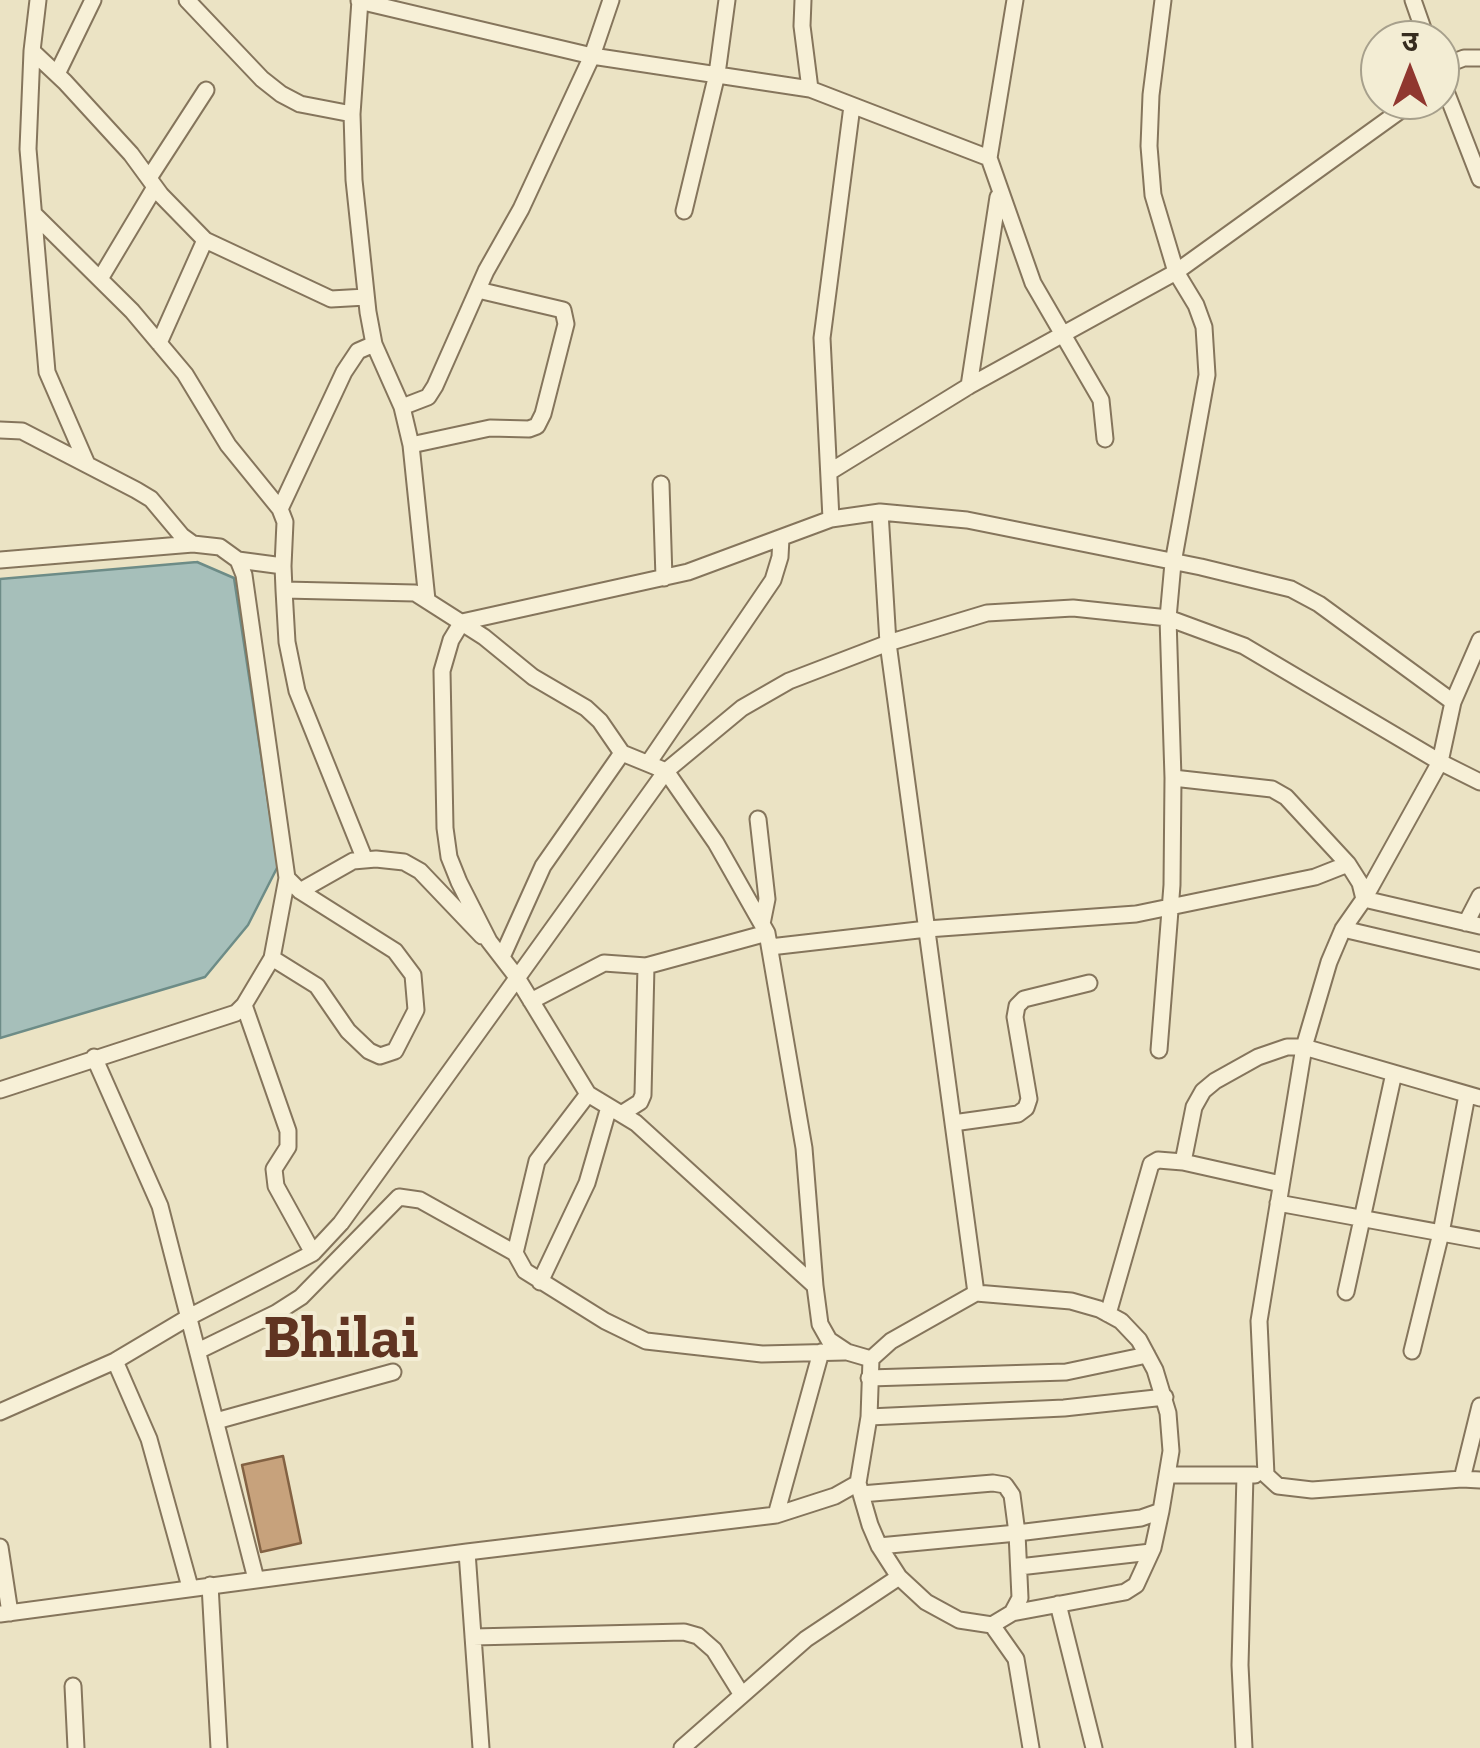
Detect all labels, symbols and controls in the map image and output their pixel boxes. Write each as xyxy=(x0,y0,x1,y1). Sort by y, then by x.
north arrow xyxy=(1360,20,1460,120)
text: उ xyxy=(1402,25,1418,58)
district label: Bhilai xyxy=(263,1304,419,1376)

